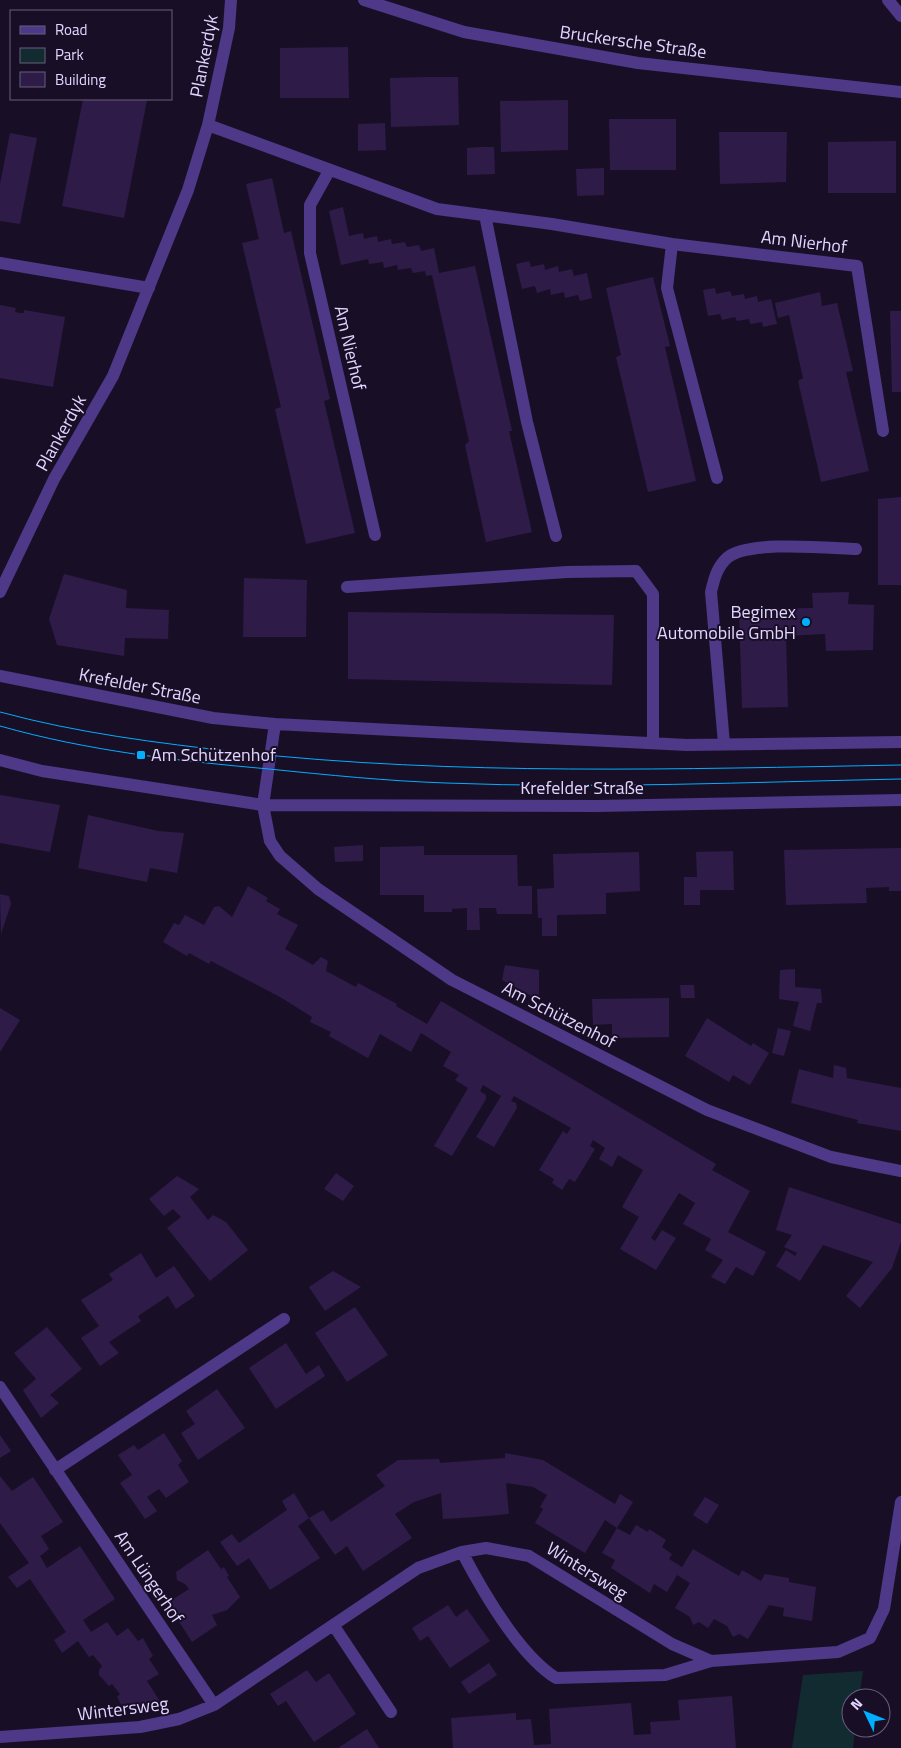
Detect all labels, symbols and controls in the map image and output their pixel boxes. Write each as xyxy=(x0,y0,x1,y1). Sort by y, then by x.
legend xyxy=(10,10,172,100)
street label: Plankerdyk xyxy=(182,12,225,100)
text: Road xyxy=(55,18,87,41)
street label: Bruckersche Straße xyxy=(558,18,708,65)
text: Park xyxy=(55,43,84,66)
text: Building xyxy=(55,68,106,91)
street label: Am Nierhof xyxy=(760,223,849,260)
street label: Am Nierhof xyxy=(328,303,373,393)
street label: Plankerdyk xyxy=(28,389,93,476)
place label: Begimex Automobile GmbH xyxy=(657,598,796,646)
marker: Begimex Automobile GmbH xyxy=(800,616,812,628)
street label: Krefelder Straße xyxy=(77,660,203,711)
place label: Am Schützenhof xyxy=(151,741,276,768)
marker: Am Schützenhof xyxy=(135,749,147,761)
street label: Krefelder Straße xyxy=(520,774,644,801)
street label: Am Schützenhof xyxy=(497,974,621,1055)
street label: Am Lüngerhof xyxy=(108,1525,191,1629)
street label: Wintersweg xyxy=(541,1535,633,1606)
north arrow xyxy=(841,1688,891,1738)
street label: Wintersweg xyxy=(76,1690,170,1727)
text: N xyxy=(845,1693,867,1715)

